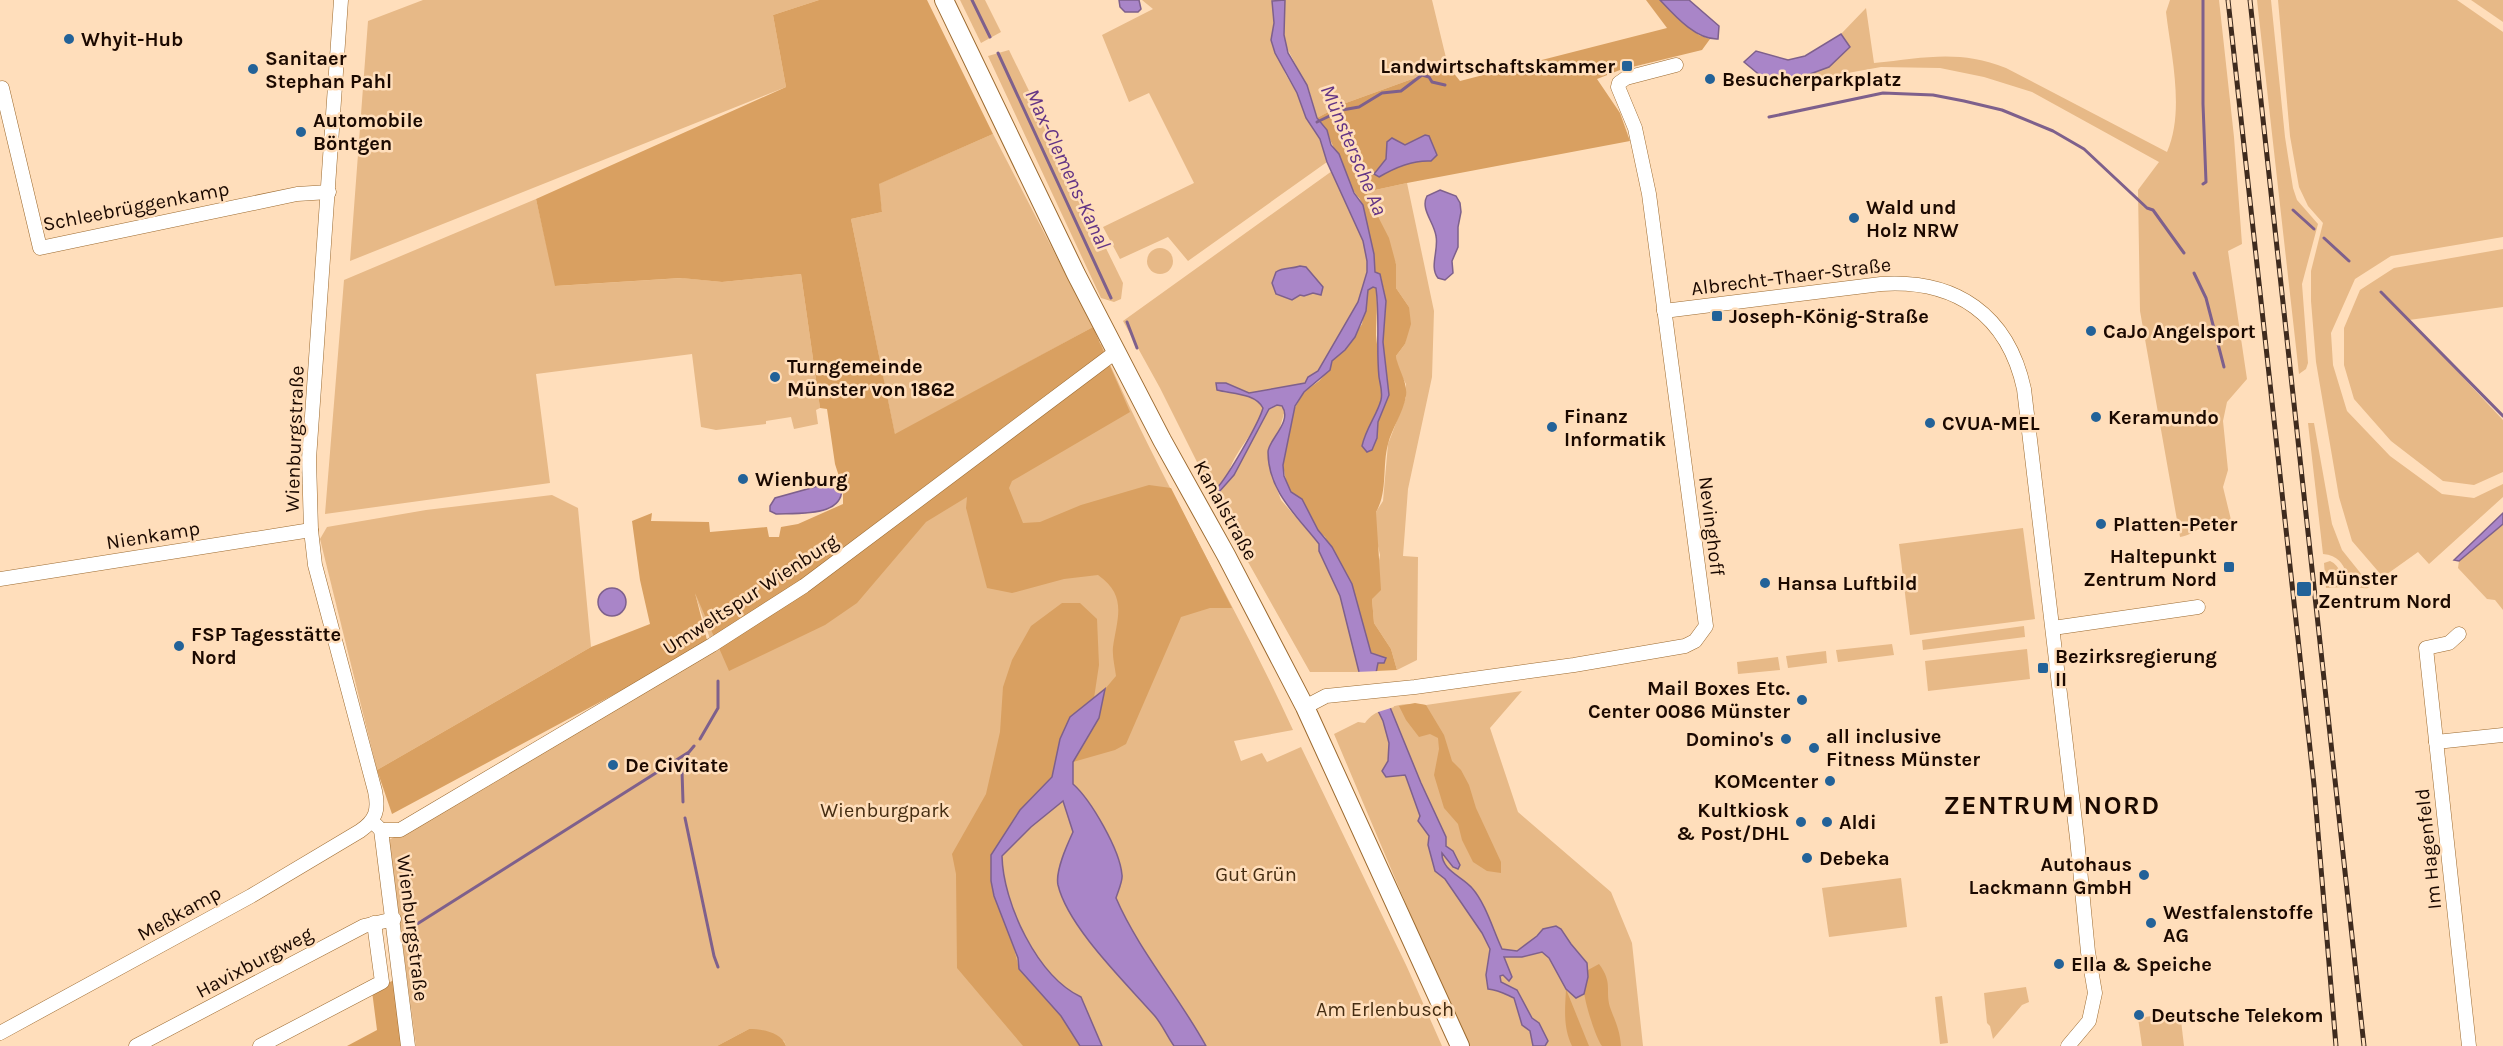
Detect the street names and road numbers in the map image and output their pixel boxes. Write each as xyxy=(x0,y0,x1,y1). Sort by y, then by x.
street label: Schleebrüggenkamp xyxy=(41,177,231,236)
street label: Albrecht-Thaer-Straße xyxy=(1690,253,1892,300)
street label: Wienburgstraße xyxy=(280,365,309,513)
street label: Kanalstraße xyxy=(1189,456,1262,564)
street label: Nevinghoff xyxy=(1694,475,1729,577)
street label: Nienkamp xyxy=(105,517,202,554)
street label: Umweltspur Wienburg xyxy=(658,529,842,660)
street label: Im Hagenfeld xyxy=(2411,787,2446,911)
street label: Wienburgstraße xyxy=(392,854,433,1002)
street label: Meßkamp xyxy=(133,881,225,946)
street label: Havixburgweg xyxy=(192,922,317,1003)

